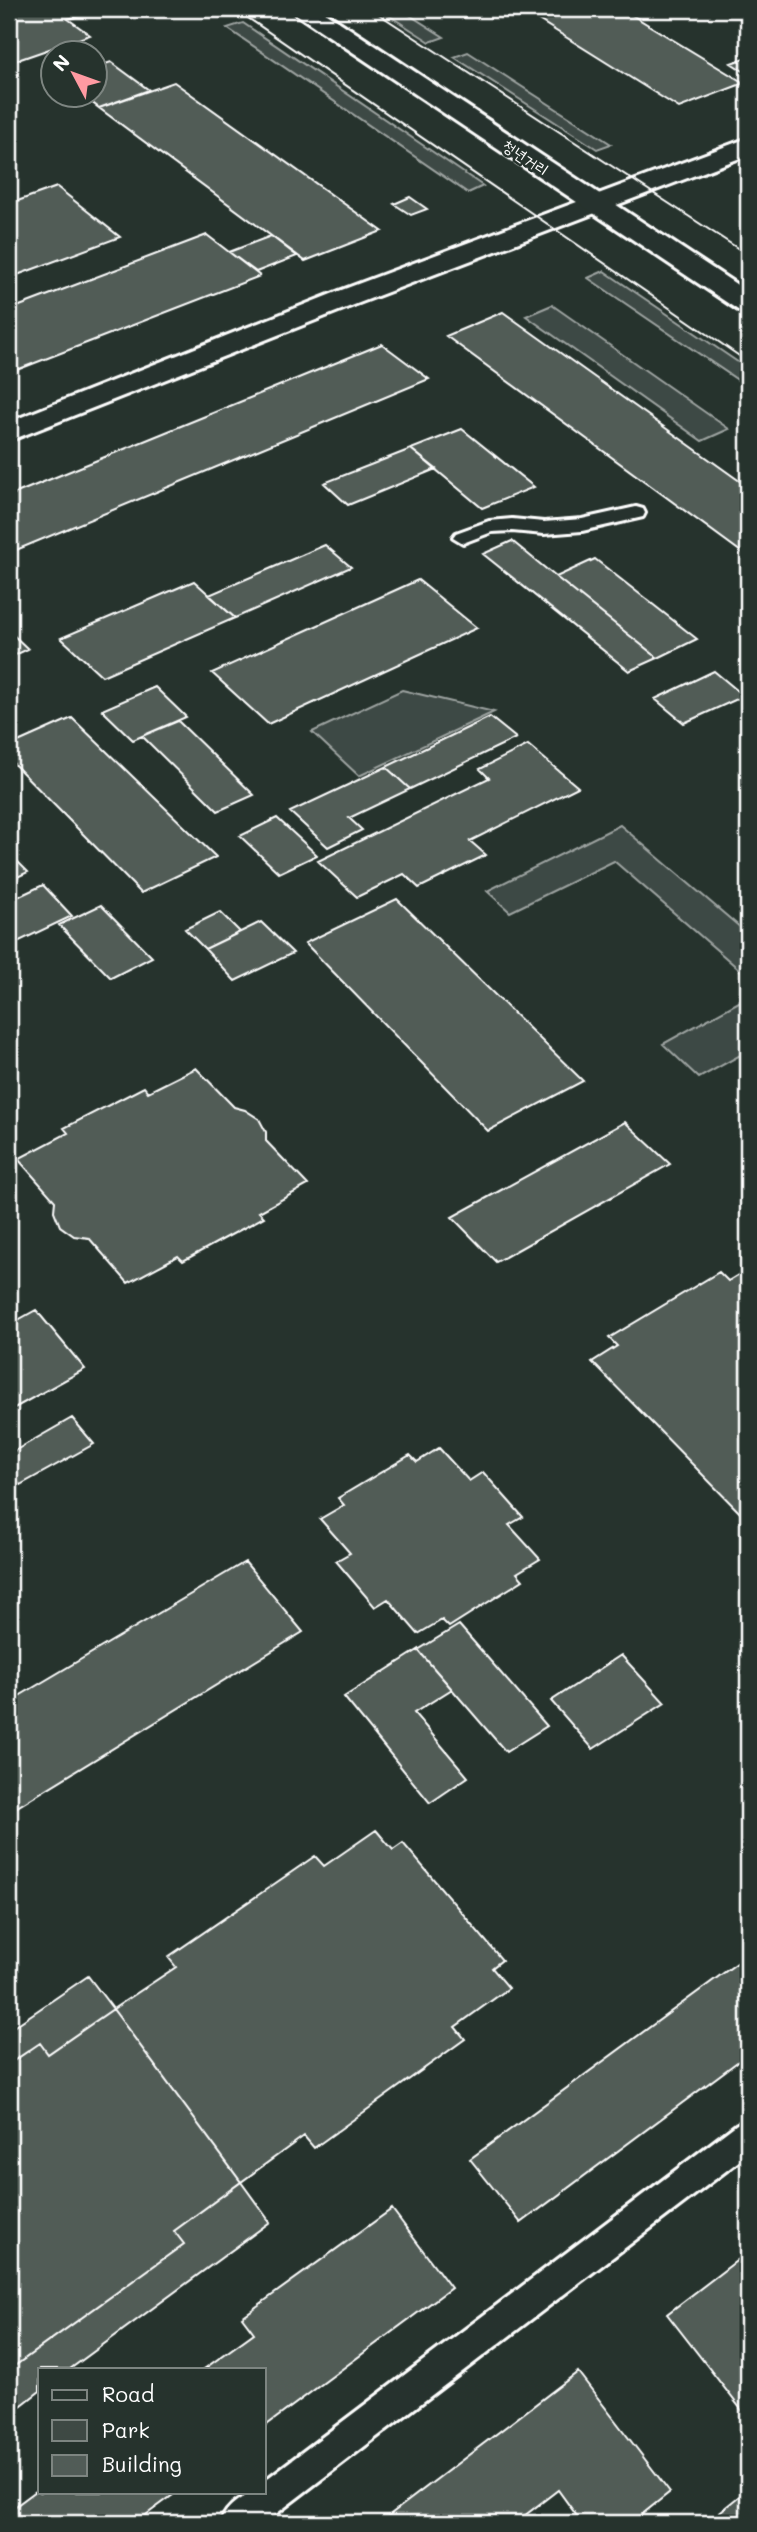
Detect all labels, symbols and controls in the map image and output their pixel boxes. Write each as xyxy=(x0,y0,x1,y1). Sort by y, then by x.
north arrow xyxy=(38,38,108,108)
text: N xyxy=(47,49,75,76)
street label: 청년거리 xyxy=(499,134,553,180)
legend xyxy=(38,2368,266,2494)
text: Road xyxy=(102,2380,154,2407)
text: Park xyxy=(102,2416,150,2443)
text: Building xyxy=(102,2450,182,2477)

